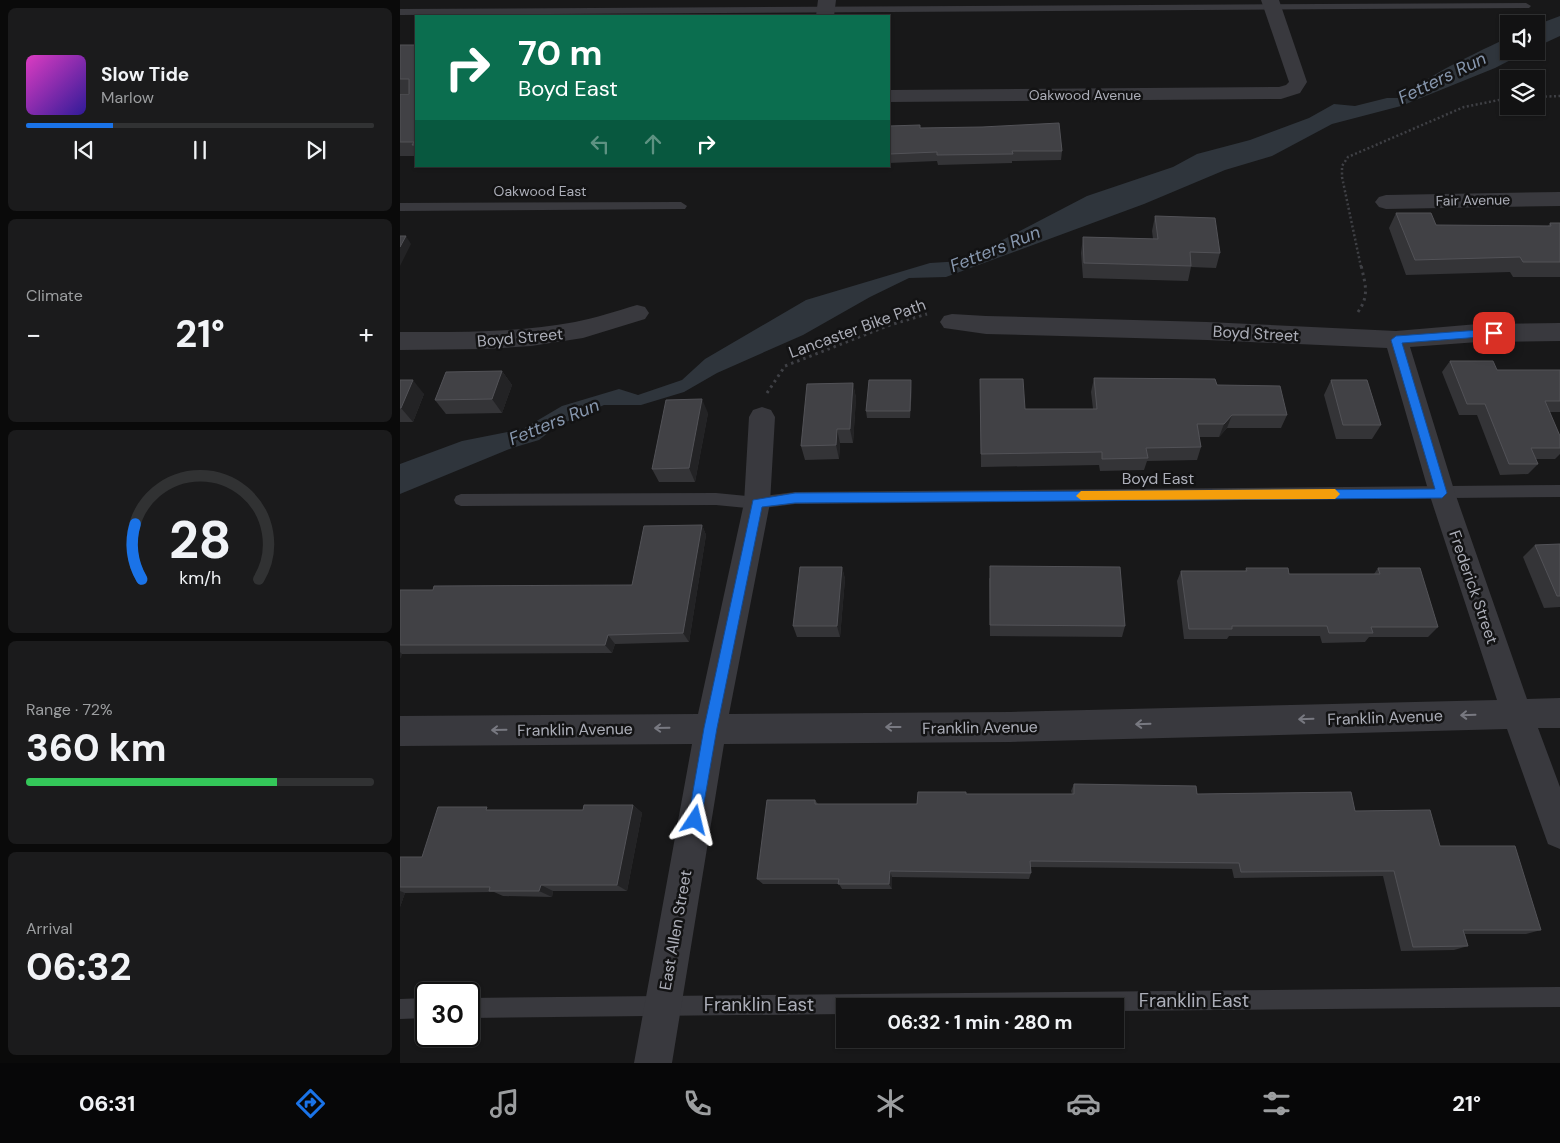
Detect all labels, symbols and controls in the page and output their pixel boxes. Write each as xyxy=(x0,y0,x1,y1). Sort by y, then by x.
map controls xyxy=(1500,15,1545,115)
button: sound xyxy=(1500,15,1545,60)
text: 70 m xyxy=(518,30,602,76)
icon: right xyxy=(435,35,500,100)
water label: Fetters Run xyxy=(1394,46,1490,110)
text: Slow Tide xyxy=(101,62,189,87)
button: layers xyxy=(1500,70,1545,115)
text: Boyd East xyxy=(518,74,618,103)
street label: Oakwood Avenue xyxy=(1029,86,1141,104)
text: Marlow xyxy=(101,87,154,108)
icon: left xyxy=(586,130,614,158)
icon: ahead xyxy=(639,130,667,158)
icon: right xyxy=(692,130,720,158)
icon: previous xyxy=(70,136,98,164)
icon: pause xyxy=(186,136,214,164)
icon: next xyxy=(302,136,330,164)
street label: Oakwood East xyxy=(494,182,586,200)
street label: Fair Avenue xyxy=(1436,190,1510,210)
water label: Fetters Run xyxy=(946,220,1044,278)
text: Climate xyxy=(26,285,83,306)
street label: Lancaster Bike Path xyxy=(786,294,929,363)
text: 21° xyxy=(175,309,225,359)
pin xyxy=(1473,312,1515,354)
text: − xyxy=(26,316,41,353)
text: + xyxy=(359,316,374,353)
icon: arrive xyxy=(1480,319,1508,347)
street label: Boyd Street xyxy=(1212,321,1300,346)
street label: Boyd Street xyxy=(476,323,564,352)
water label: Fetters Run xyxy=(505,393,603,451)
street label: Boyd East xyxy=(1122,468,1194,489)
text: 28 xyxy=(169,506,231,574)
street label: Frederick Street xyxy=(1444,528,1503,647)
text: km/h xyxy=(179,566,221,590)
text: Range · 72% xyxy=(26,699,112,720)
street label: Franklin Avenue xyxy=(1327,705,1443,730)
one-way arrow xyxy=(1460,710,1476,720)
one-way arrow xyxy=(1298,714,1314,724)
street label: Franklin Avenue xyxy=(922,716,1038,739)
street label: Franklin Avenue xyxy=(517,718,633,741)
one-way arrow xyxy=(1135,719,1151,728)
one-way arrow xyxy=(885,722,902,732)
text: 360 km xyxy=(26,723,166,773)
one-way arrow xyxy=(654,723,670,733)
one-way arrow xyxy=(492,725,508,735)
position arrow xyxy=(668,793,720,845)
street label: East Allen Street xyxy=(655,868,696,992)
text: Arrival xyxy=(26,918,73,939)
text: 06:32 xyxy=(26,942,131,992)
speed limit sign: 30 xyxy=(415,982,480,1047)
street label: Franklin East xyxy=(1139,988,1249,1013)
street label: Franklin East xyxy=(704,992,814,1017)
text: 06:32 · 1 min · 280 m xyxy=(888,1010,1072,1035)
icon: directions xyxy=(293,1086,328,1121)
icon: music xyxy=(487,1086,522,1121)
icon: phone xyxy=(680,1086,715,1121)
icon: climate xyxy=(873,1086,908,1121)
icon: car xyxy=(1066,1086,1101,1121)
icon: filters xyxy=(1259,1086,1294,1121)
text: 06:31 xyxy=(79,1089,135,1118)
text: 21° xyxy=(1452,1089,1481,1118)

